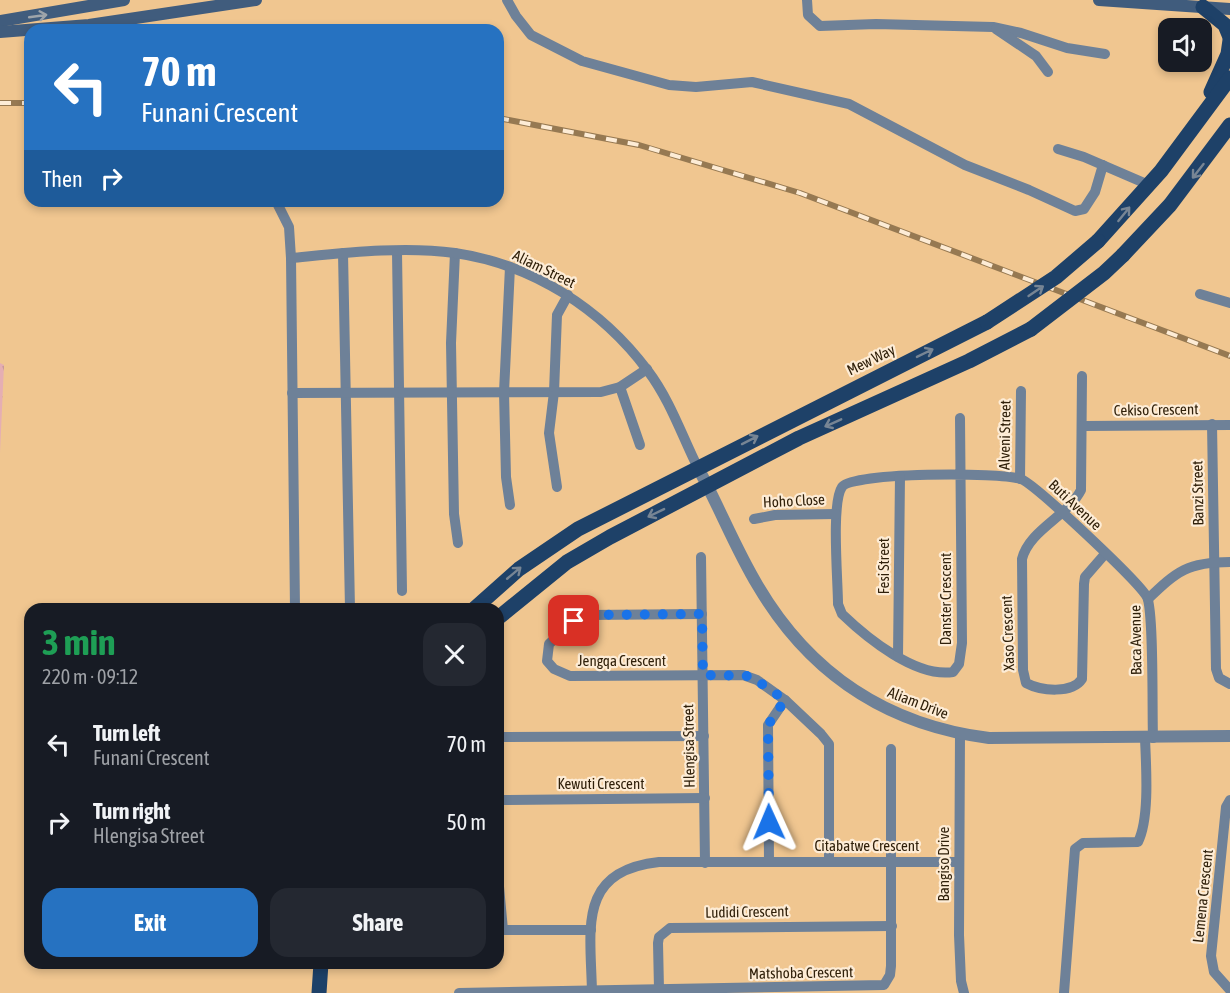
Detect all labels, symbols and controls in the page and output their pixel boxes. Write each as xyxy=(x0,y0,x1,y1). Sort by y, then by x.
one-way arrow xyxy=(28,10,48,21)
map controls xyxy=(1158,18,1212,72)
button: sound xyxy=(1158,18,1212,72)
text: 70 m xyxy=(141,47,216,95)
icon: left xyxy=(42,48,120,126)
text: Funani Crescent xyxy=(141,97,298,128)
icon: right xyxy=(95,162,128,195)
one-way arrow xyxy=(1191,163,1204,179)
text: Then xyxy=(42,166,83,192)
one-way arrow xyxy=(1118,206,1131,222)
street label: Aliam Street xyxy=(510,246,578,291)
one-way arrow xyxy=(1028,285,1044,297)
street label: Mew Way xyxy=(844,341,898,378)
one-way arrow xyxy=(915,347,933,358)
street label: Alveni Street xyxy=(995,400,1014,470)
street label: Cekiso Crescent xyxy=(1113,400,1199,419)
one-way arrow xyxy=(824,418,842,429)
one-way arrow xyxy=(741,434,758,446)
street label: Banzi Street xyxy=(1188,460,1207,526)
street label: Buti Avenue xyxy=(1046,476,1105,533)
street label: Hoho Close xyxy=(763,490,825,511)
one-way arrow xyxy=(648,508,666,519)
street label: Fesi Street xyxy=(875,538,892,594)
street label: Danster Crescent xyxy=(937,553,954,645)
one-way arrow xyxy=(506,566,521,580)
pin xyxy=(548,595,599,646)
street label: Xaso Crescent xyxy=(998,595,1017,671)
icon: arrive xyxy=(557,604,590,637)
street label: Baca Avenue xyxy=(1126,605,1145,675)
text: 3 min xyxy=(42,621,116,663)
button: close xyxy=(423,623,486,686)
street label: Jengqa Crescent xyxy=(578,652,666,669)
text: 220 m · 09:12 xyxy=(42,665,138,688)
street label: Aliam Drive xyxy=(885,683,951,722)
street label: Hlengisa Street xyxy=(679,704,698,788)
text: Turn left xyxy=(93,720,160,746)
icon: left xyxy=(42,728,75,761)
text: 70 m xyxy=(446,731,486,757)
text: Funani Crescent xyxy=(93,746,210,769)
street label: Kewuti Crescent xyxy=(558,775,644,792)
position arrow xyxy=(737,790,801,854)
text: Turn right xyxy=(93,798,170,824)
icon: right xyxy=(42,806,75,839)
text: 50 m xyxy=(446,809,486,835)
text: Hlengisa Street xyxy=(93,824,205,847)
street label: Bangiso Drive xyxy=(935,826,952,901)
street label: Citabatwe Crescent xyxy=(815,837,919,854)
street label: Lemena Crescent xyxy=(1189,848,1216,943)
button: Exit xyxy=(42,888,258,957)
button: Share xyxy=(270,888,486,957)
street label: Ludidi Crescent xyxy=(705,902,789,921)
street label: Matshoba Crescent xyxy=(749,963,853,982)

